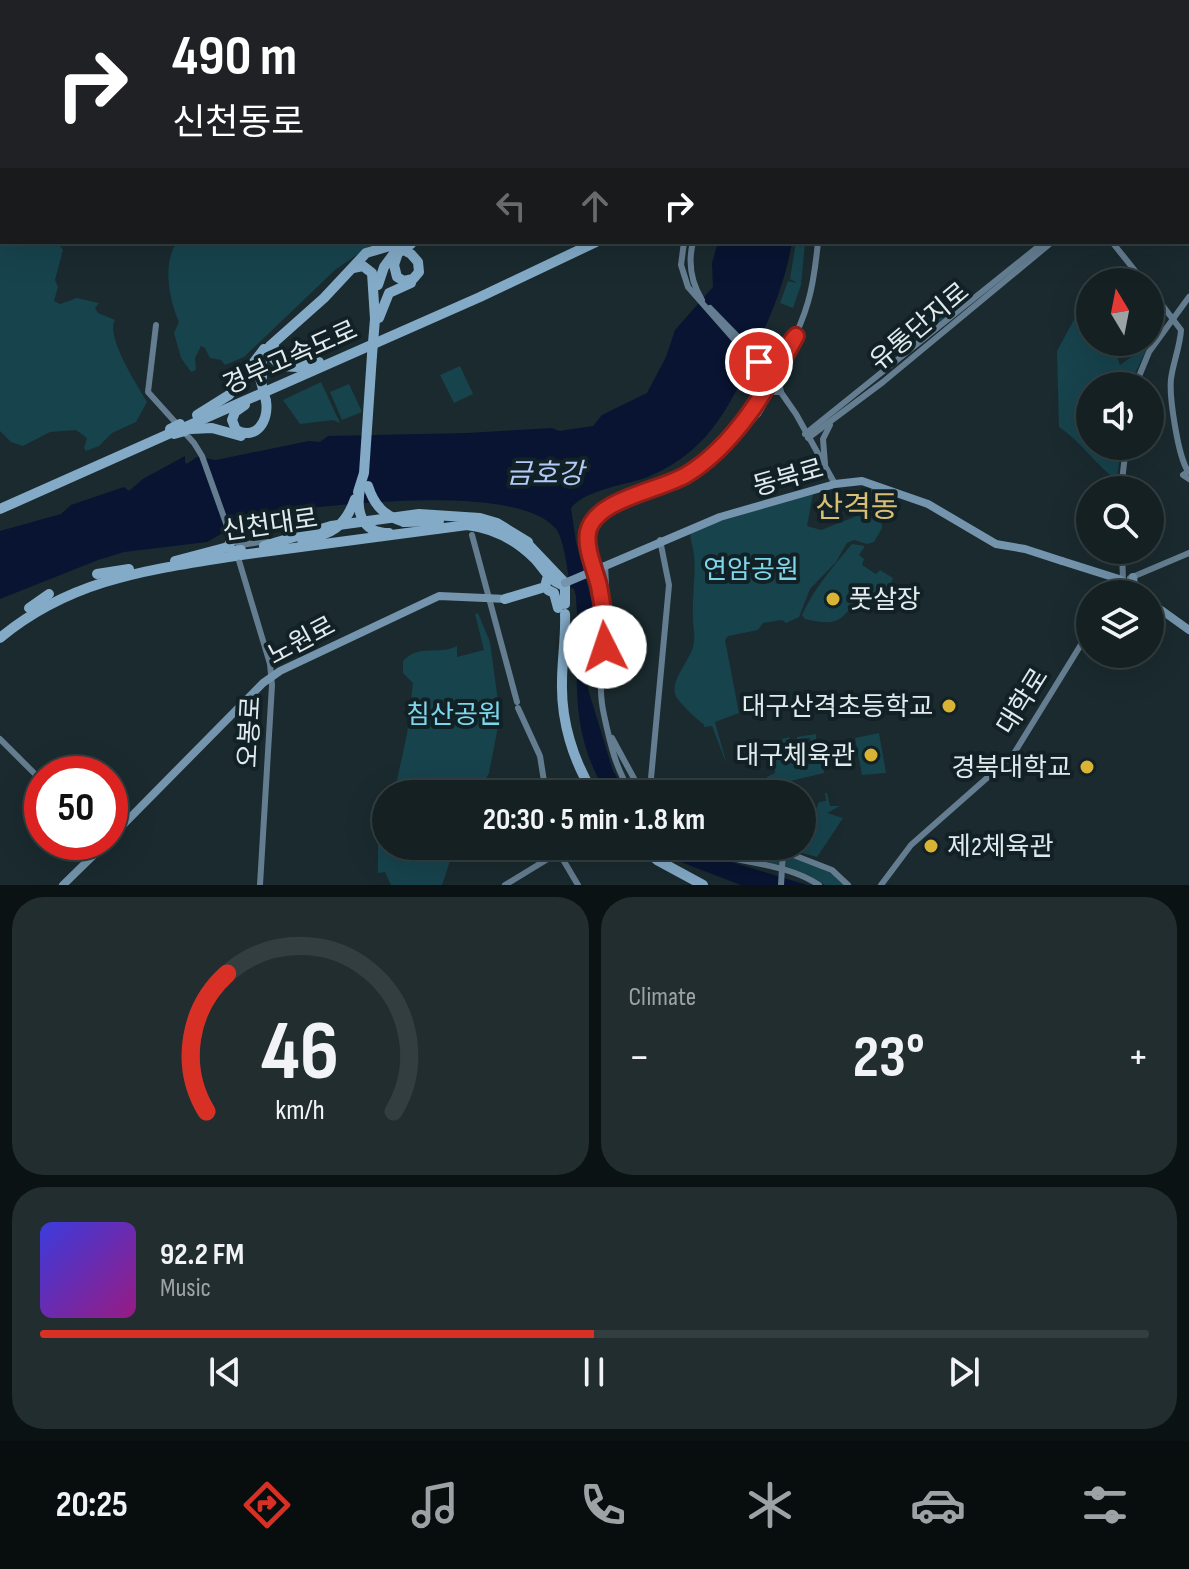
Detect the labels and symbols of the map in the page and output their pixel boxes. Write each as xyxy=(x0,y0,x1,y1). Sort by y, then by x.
north arrow xyxy=(1076,268,1164,356)
street label: 유통단지로 xyxy=(864,277,976,377)
street label: 경부고속도로 xyxy=(219,315,362,402)
pin xyxy=(725,328,793,396)
street label: 동북로 xyxy=(750,454,827,503)
water label: 금호강 xyxy=(506,458,587,491)
district label: 산격동 xyxy=(816,490,898,526)
street label: 신천대로 xyxy=(221,503,320,547)
park label: 연암공원 xyxy=(703,555,799,586)
place label: 풋살장 xyxy=(849,585,921,616)
marker: 풋살장 xyxy=(824,590,842,608)
position arrow xyxy=(563,605,647,689)
street label: 노원로 xyxy=(263,611,341,672)
street label: 대학로 xyxy=(991,663,1055,740)
place label: 대구산격초등학교 xyxy=(742,692,933,723)
street label: 오봉로 xyxy=(233,695,268,769)
marker: 대구산격초등학교 xyxy=(940,697,958,715)
park label: 침산공원 xyxy=(406,700,502,731)
place label: 대구체육관 xyxy=(735,741,855,772)
marker: 대구체육관 xyxy=(862,746,880,764)
place label: 경북대학교 xyxy=(951,753,1071,784)
speed limit sign: 50 xyxy=(24,756,128,860)
marker: 경북대학교 xyxy=(1078,758,1096,776)
place label: 제2체육관 xyxy=(947,832,1053,863)
marker: 제2체육관 xyxy=(922,837,940,855)

